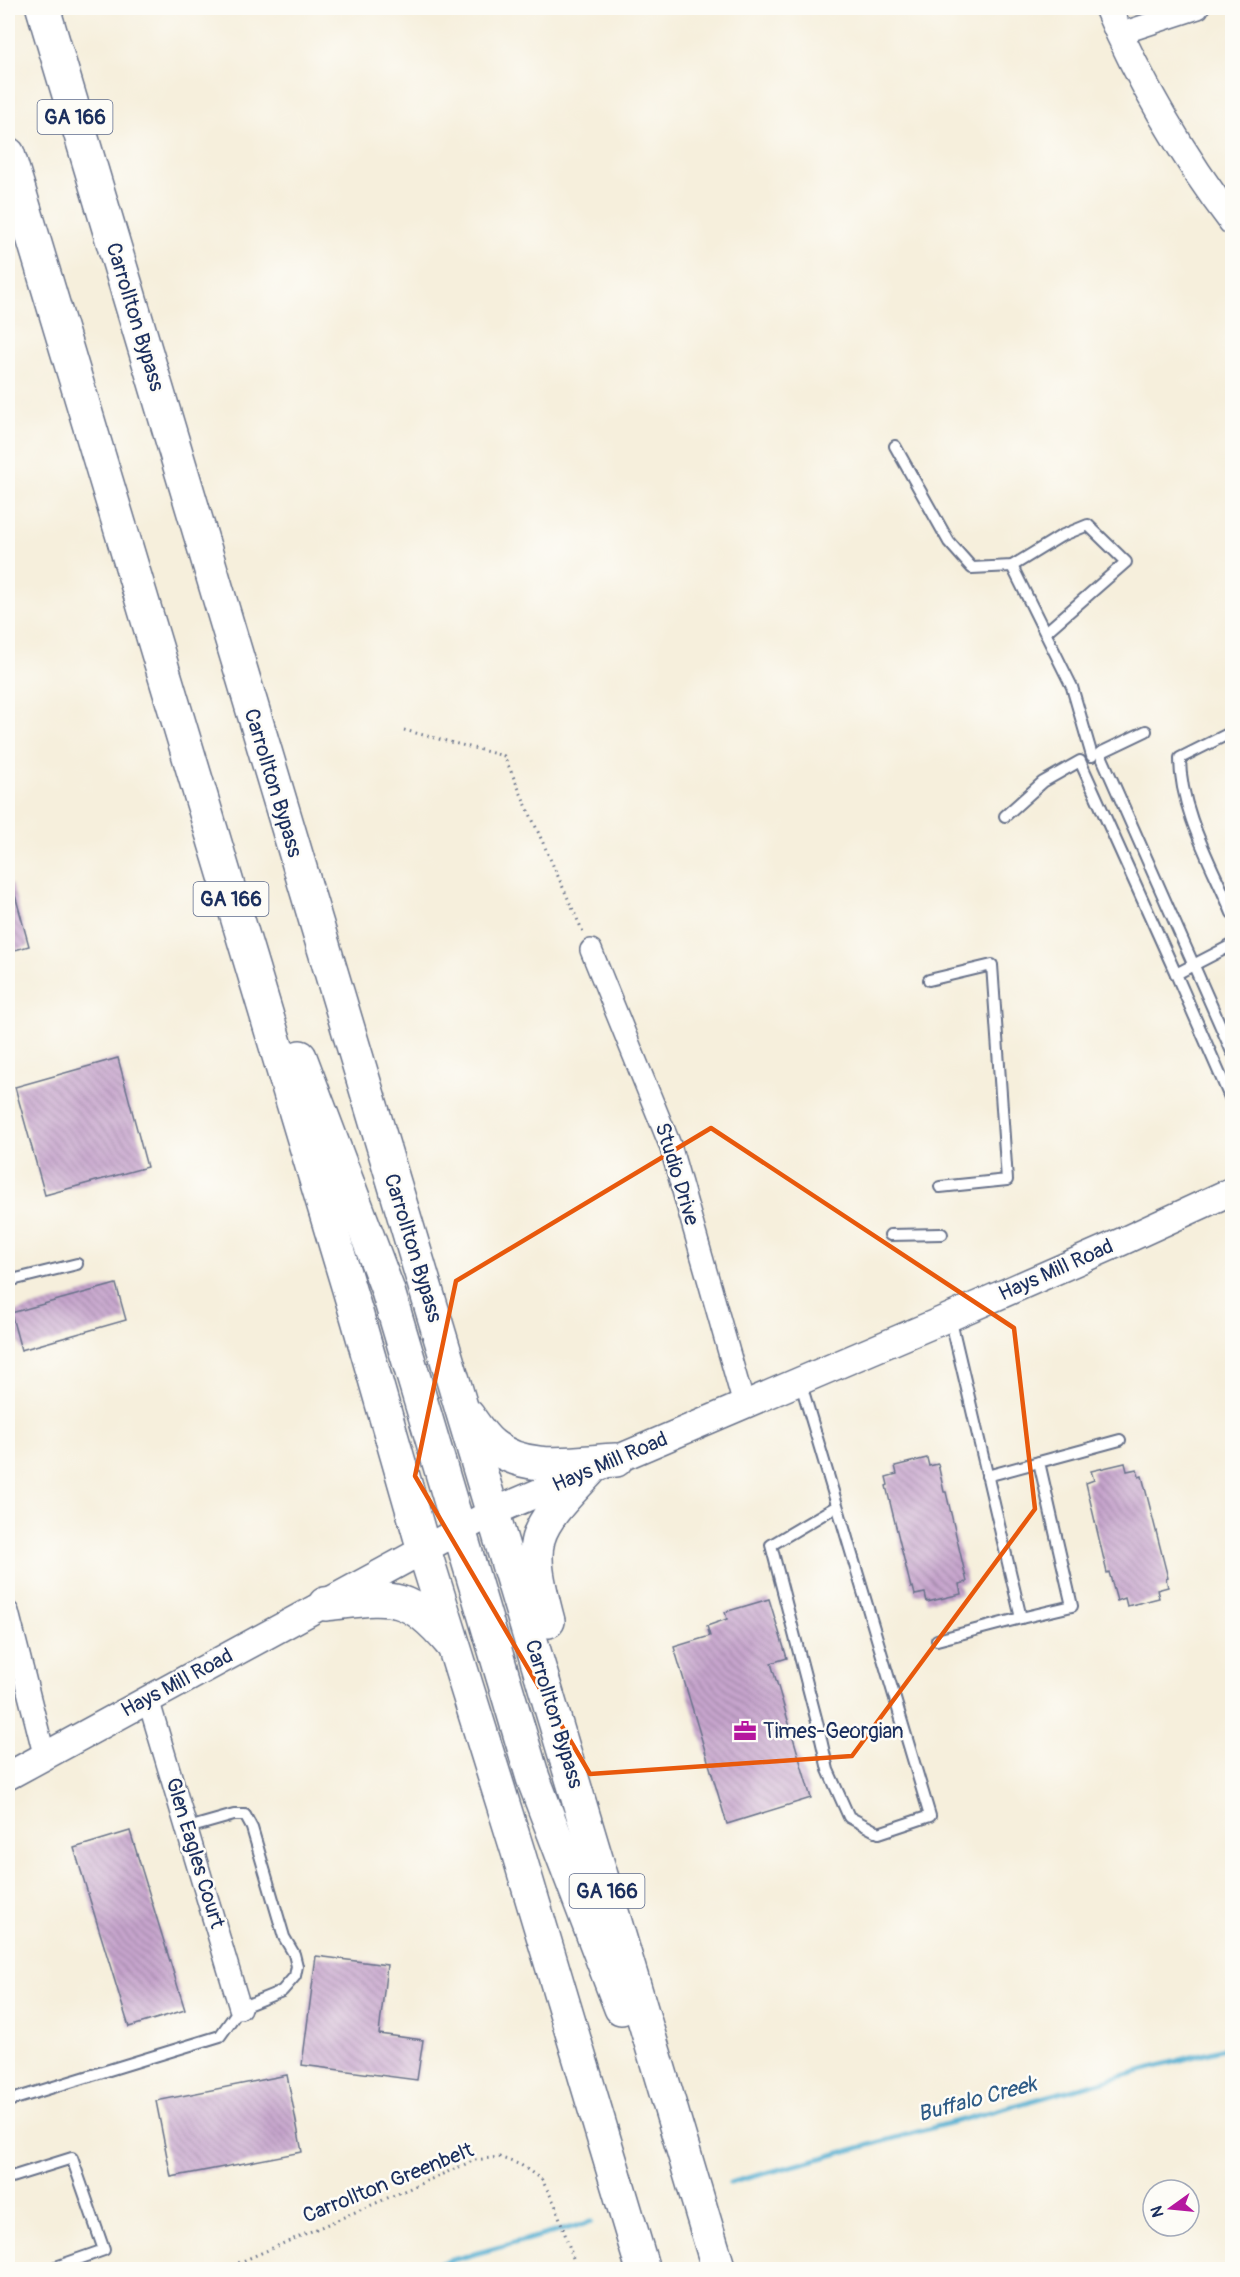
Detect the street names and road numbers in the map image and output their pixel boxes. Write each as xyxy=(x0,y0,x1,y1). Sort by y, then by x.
road number: GA 166 xyxy=(38,100,112,134)
street label: Carrollton Bypass xyxy=(100,239,171,395)
street label: Carrollton Bypass xyxy=(238,705,309,861)
road number: GA 166 xyxy=(194,882,268,916)
street label: Studio Drive xyxy=(649,1119,706,1229)
street label: Carrollton Bypass xyxy=(378,1170,449,1326)
street label: Hays Mill Road xyxy=(994,1233,1118,1307)
street label: Hays Mill Road xyxy=(548,1426,672,1498)
street label: Carrollton Bypass xyxy=(519,1636,590,1792)
street label: Hays Mill Road xyxy=(116,1642,238,1724)
street label: Glen Eagles Court xyxy=(159,1774,231,1932)
road number: GA 166 xyxy=(570,1874,644,1908)
street label: Carrollton Greenbelt xyxy=(299,2136,478,2230)

